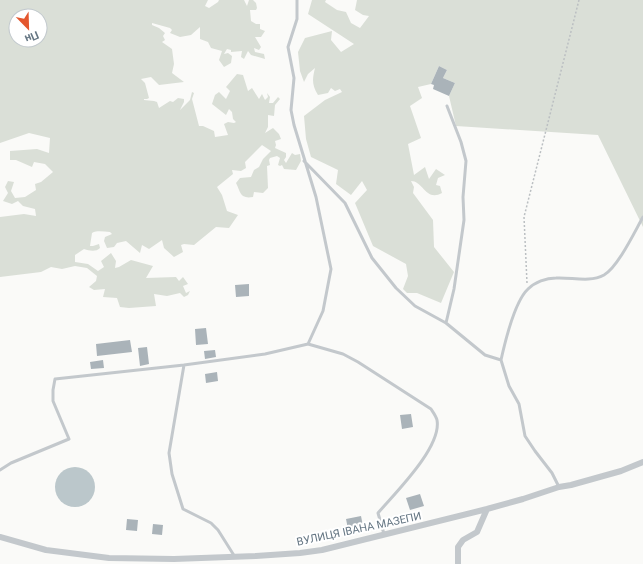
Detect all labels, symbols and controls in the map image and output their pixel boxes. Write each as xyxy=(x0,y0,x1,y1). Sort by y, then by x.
north arrow xyxy=(8,8,48,48)
text: Пн xyxy=(23,28,41,45)
street label: ВУЛИЦЯ ІВАНА МАЗЕПИ xyxy=(296,509,422,549)

